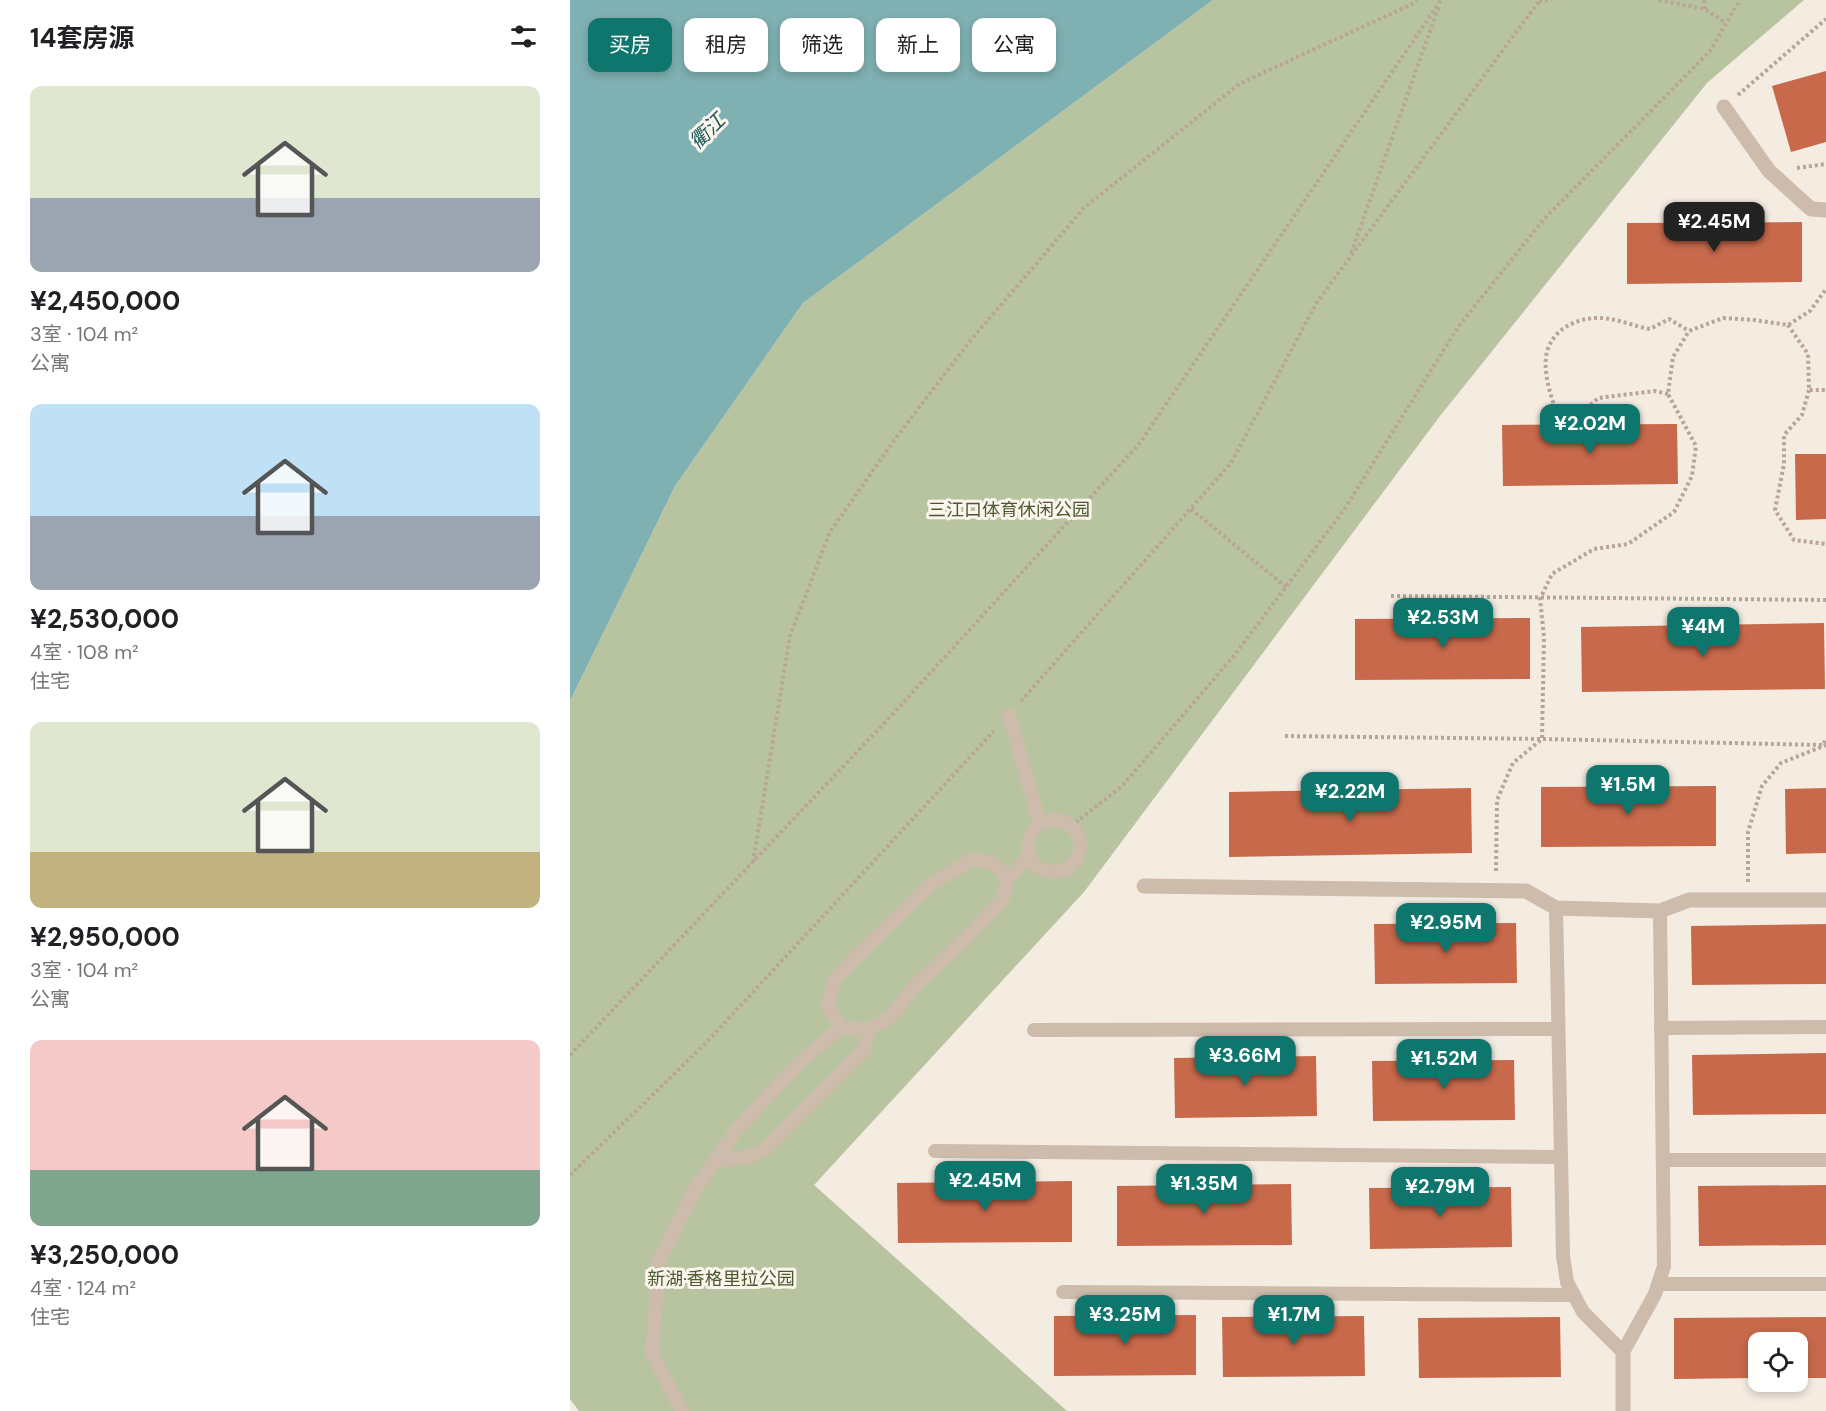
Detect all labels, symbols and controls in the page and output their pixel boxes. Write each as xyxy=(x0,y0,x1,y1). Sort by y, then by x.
chip: 买房 xyxy=(588,18,672,72)
chip: 租房 xyxy=(684,18,768,72)
chip: 筛选 xyxy=(780,18,864,72)
chip: 新上 xyxy=(876,18,960,72)
chip: 公寓 xyxy=(972,18,1056,72)
icon: filters xyxy=(507,20,540,53)
text: 14套房源 xyxy=(30,21,134,55)
water label: 衢江 xyxy=(684,106,732,154)
icon: home xyxy=(231,125,339,233)
pin: ¥2.45M xyxy=(1665,202,1763,253)
text: ¥2.45M xyxy=(1678,208,1750,234)
text: ¥2,450,000 xyxy=(30,284,180,318)
text: 3室 · 104 m² xyxy=(30,321,138,347)
text: 公寓 xyxy=(30,350,70,376)
pin: ¥2.02M xyxy=(1541,404,1639,455)
text: ¥2.02M xyxy=(1554,410,1626,436)
icon: home xyxy=(231,443,339,551)
park label: 三江口体育休闲公园 xyxy=(928,498,1090,522)
pin: ¥2.53M xyxy=(1394,598,1492,649)
text: ¥2,530,000 xyxy=(30,602,179,636)
text: ¥2.53M xyxy=(1407,604,1479,630)
pin: ¥4M xyxy=(1674,607,1732,658)
text: ¥4M xyxy=(1681,613,1725,639)
text: 4室 · 108 m² xyxy=(30,639,139,665)
text: 住宅 xyxy=(30,668,70,694)
icon: home xyxy=(231,761,339,869)
pin: ¥1.5M xyxy=(1586,765,1670,816)
text: ¥1.5M xyxy=(1600,771,1656,797)
pin: ¥2.22M xyxy=(1301,772,1399,823)
text: ¥2.22M xyxy=(1315,778,1385,804)
pin: ¥2.95M xyxy=(1397,903,1495,954)
text: ¥2.95M xyxy=(1410,909,1482,935)
text: ¥2,950,000 xyxy=(30,920,180,954)
text: 3室 · 104 m² xyxy=(30,957,138,983)
text: 公寓 xyxy=(30,986,70,1012)
pin: ¥3.66M xyxy=(1196,1036,1294,1087)
pin: ¥1.52M xyxy=(1395,1039,1493,1090)
text: ¥3.66M xyxy=(1209,1042,1281,1068)
text: ¥1.52M xyxy=(1411,1045,1477,1071)
icon: home xyxy=(231,1079,339,1187)
pin: ¥2.45M xyxy=(936,1161,1034,1212)
pin: ¥1.35M xyxy=(1155,1164,1253,1215)
text: ¥2.45M xyxy=(949,1167,1021,1193)
pin: ¥2.79M xyxy=(1391,1167,1489,1218)
text: ¥1.35M xyxy=(1170,1170,1238,1196)
text: ¥2.79M xyxy=(1405,1173,1475,1199)
text: ¥3,250,000 xyxy=(30,1238,179,1272)
park label: 新湖·香格里拉公园 xyxy=(647,1267,795,1291)
text: 4室 · 124 m² xyxy=(30,1275,136,1301)
pin: ¥3.25M xyxy=(1076,1295,1174,1346)
pin: ¥1.7M xyxy=(1252,1295,1336,1346)
text: ¥3.25M xyxy=(1089,1301,1161,1327)
text: ¥1.7M xyxy=(1267,1301,1321,1327)
text: 住宅 xyxy=(30,1304,70,1330)
map controls xyxy=(1748,1332,1808,1392)
button: locate xyxy=(1748,1332,1808,1392)

